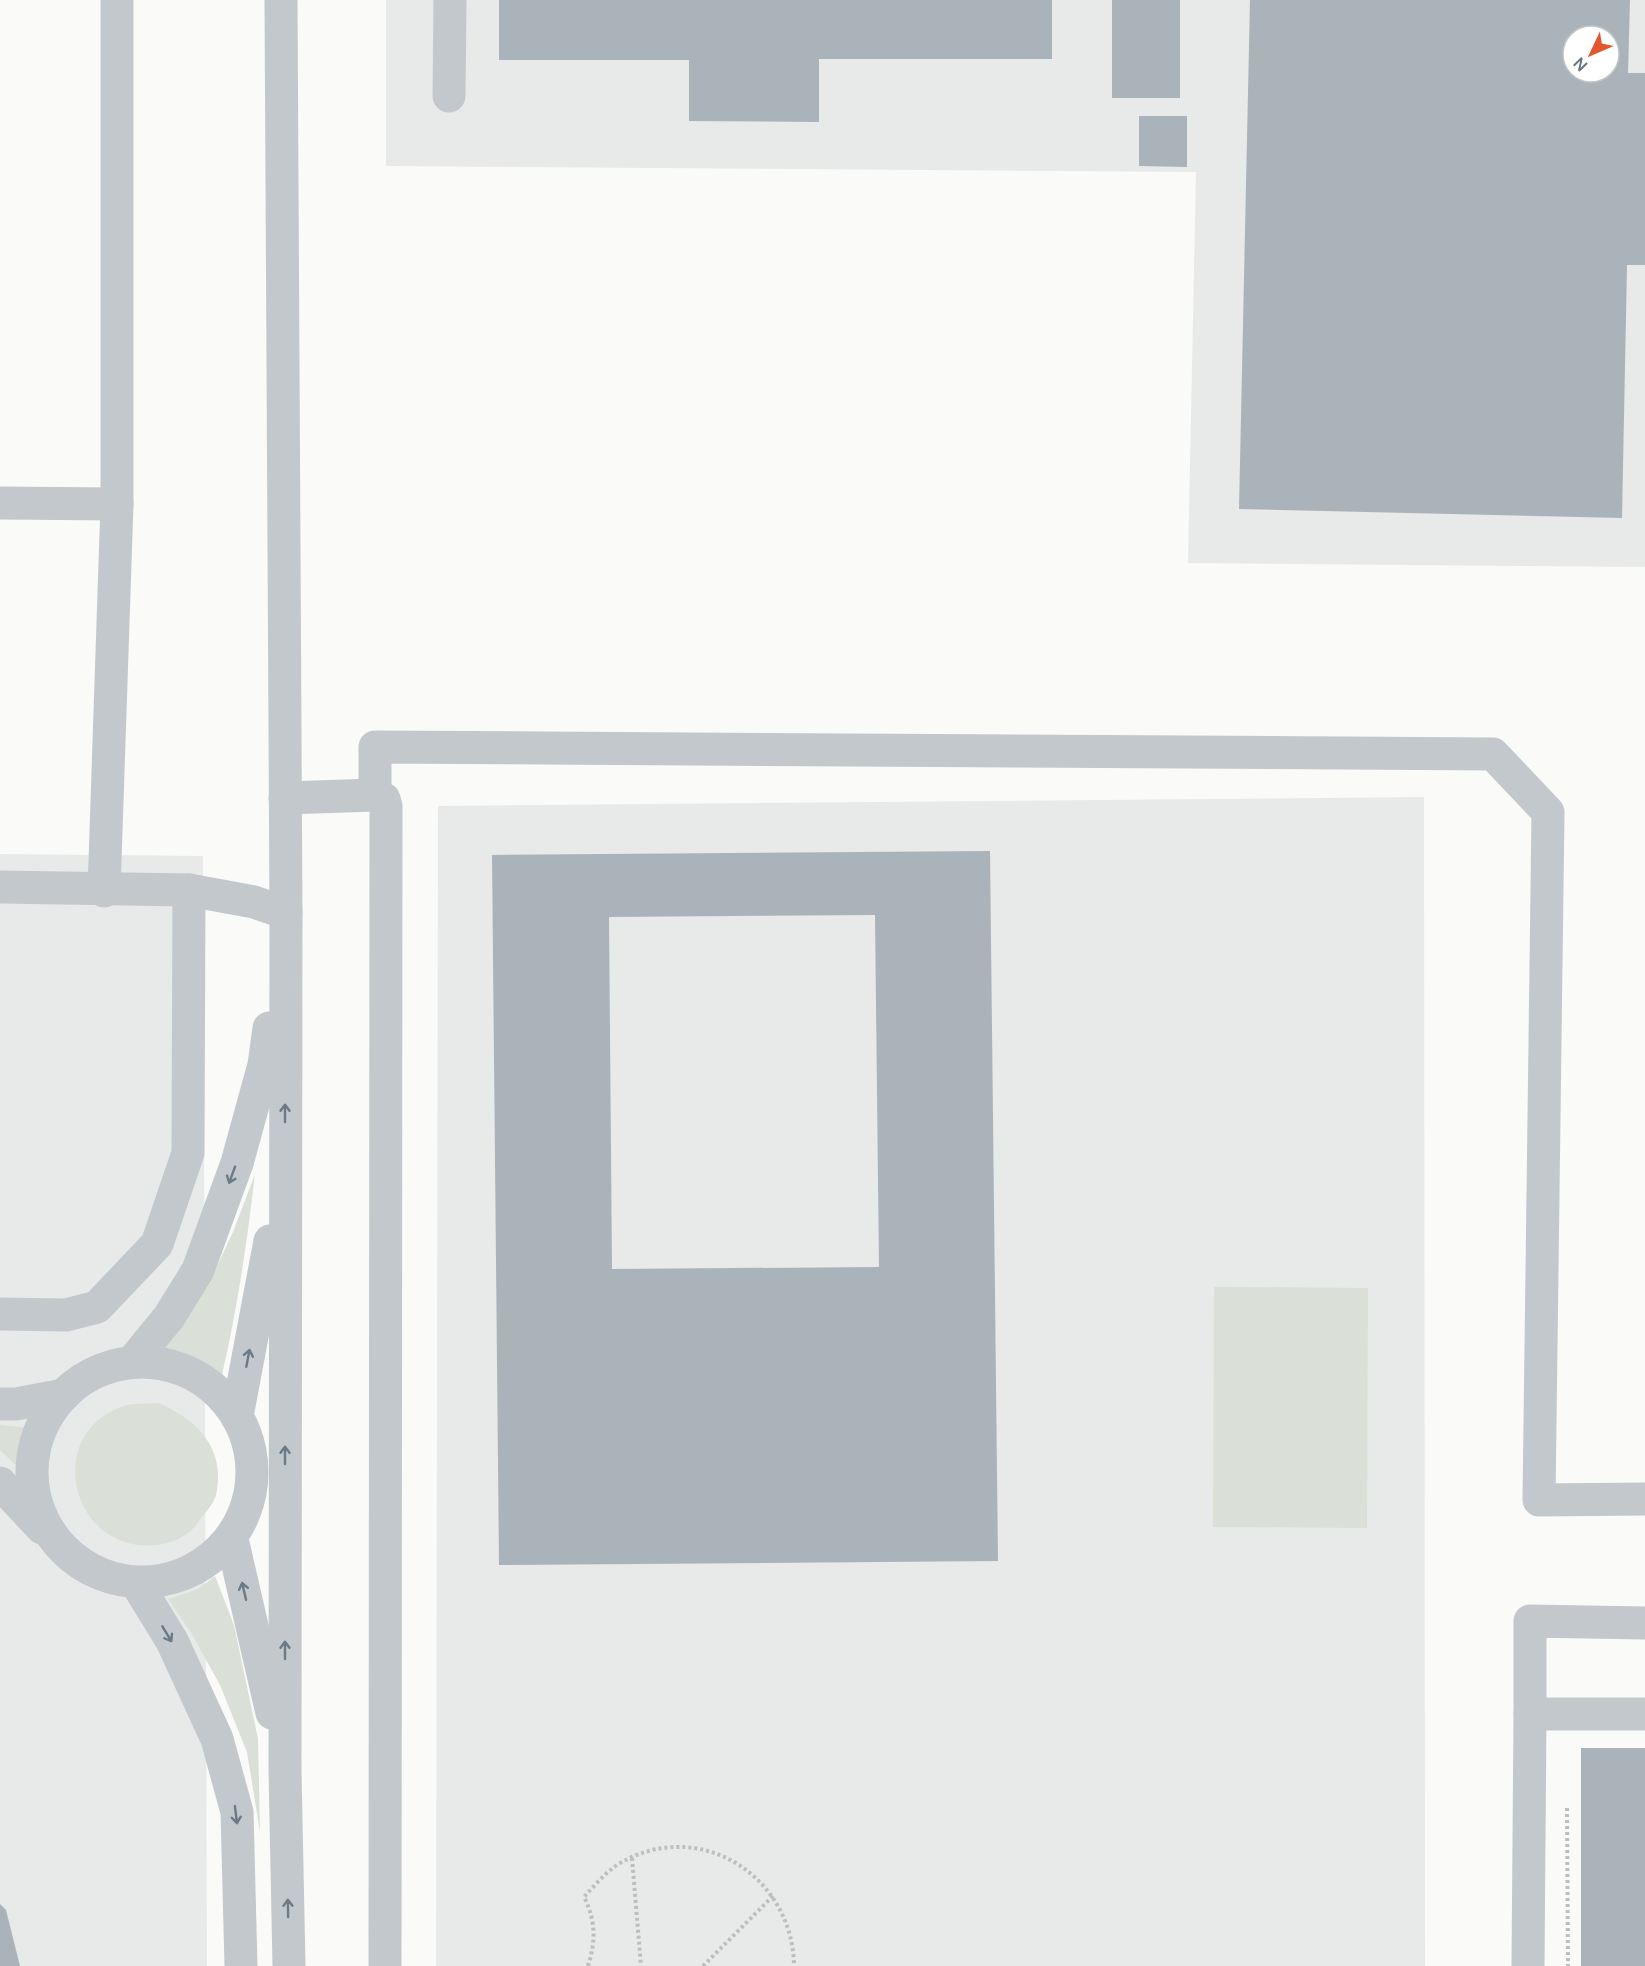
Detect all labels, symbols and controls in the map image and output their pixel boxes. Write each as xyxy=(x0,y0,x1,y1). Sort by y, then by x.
north arrow xyxy=(1561,24,1621,84)
text: N xyxy=(1568,53,1592,76)
one-way arrow xyxy=(279,1103,291,1123)
one-way arrow xyxy=(226,1165,237,1184)
one-way arrow xyxy=(243,1349,254,1369)
one-way arrow xyxy=(279,1445,291,1465)
one-way arrow xyxy=(237,1581,249,1600)
one-way arrow xyxy=(162,1625,174,1642)
one-way arrow xyxy=(279,1640,291,1660)
one-way arrow xyxy=(231,1805,242,1825)
one-way arrow xyxy=(282,1898,294,1918)

